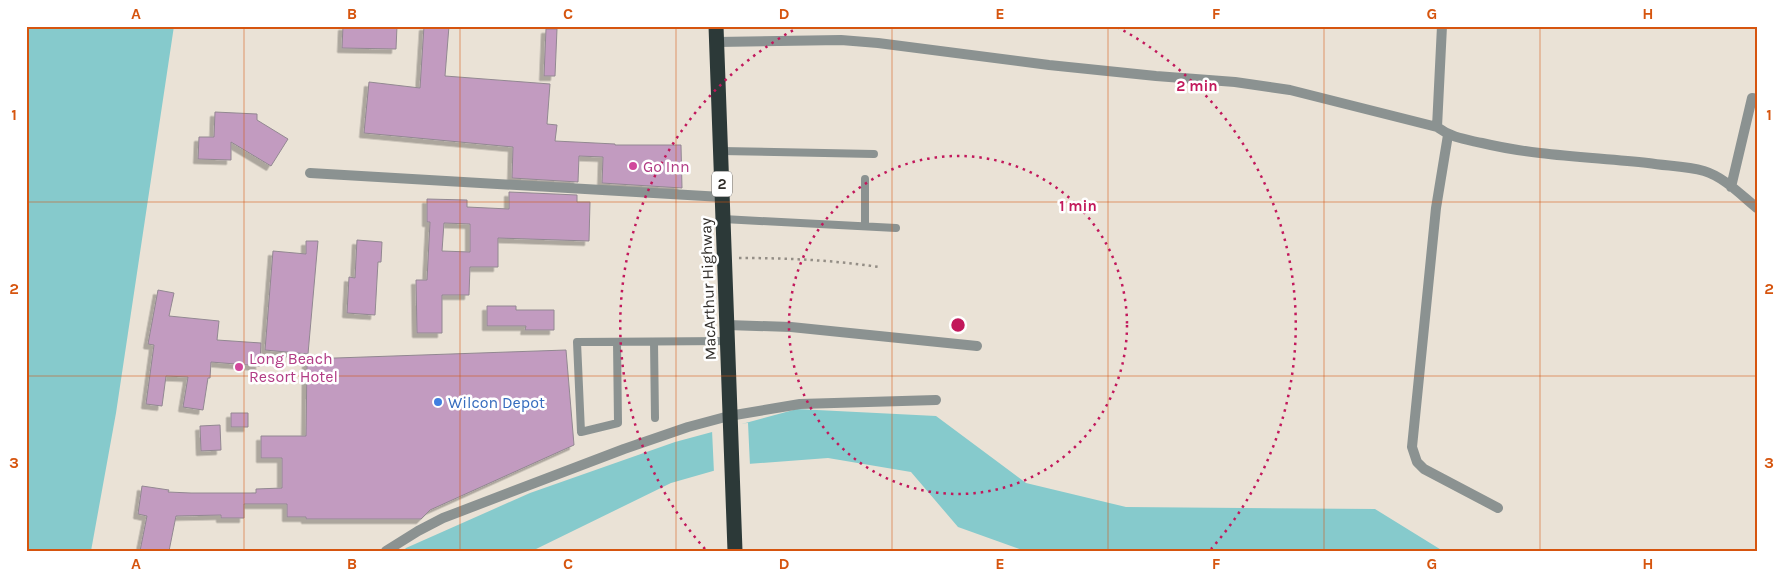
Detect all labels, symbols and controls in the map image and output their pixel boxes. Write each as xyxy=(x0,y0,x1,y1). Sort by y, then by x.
text: A xyxy=(131,4,141,23)
text: B xyxy=(347,4,357,23)
text: C xyxy=(563,4,573,23)
text: D xyxy=(779,4,790,23)
text: E xyxy=(995,4,1005,23)
text: F xyxy=(1212,4,1221,23)
text: G xyxy=(1427,4,1437,23)
text: H xyxy=(1642,4,1654,23)
text: 2 min xyxy=(1176,77,1218,95)
text: 1 xyxy=(11,105,17,124)
text: 1 xyxy=(1766,105,1772,124)
place label: Go Inn xyxy=(643,157,690,176)
marker: Go Inn xyxy=(627,160,639,172)
road number: 2 xyxy=(712,172,732,196)
text: 1 min xyxy=(1059,197,1097,215)
street label: MacArthur Highway xyxy=(696,217,720,361)
text: 2 xyxy=(9,279,19,298)
text: 2 xyxy=(1764,279,1774,298)
centre of rings xyxy=(949,316,967,334)
place label: Long Beach Resort Hotel xyxy=(249,349,338,386)
marker: Long Beach Resort Hotel xyxy=(233,361,245,373)
place label: Wilcon Depot xyxy=(448,393,545,412)
marker: Wilcon Depot xyxy=(432,396,444,408)
text: 3 xyxy=(9,453,19,472)
text: 3 xyxy=(1764,453,1774,472)
text: A xyxy=(131,554,141,573)
text: B xyxy=(347,554,357,573)
text: C xyxy=(563,554,573,573)
text: D xyxy=(779,554,790,573)
text: E xyxy=(995,554,1005,573)
text: F xyxy=(1212,554,1221,573)
text: G xyxy=(1427,554,1437,573)
text: H xyxy=(1642,554,1654,573)

